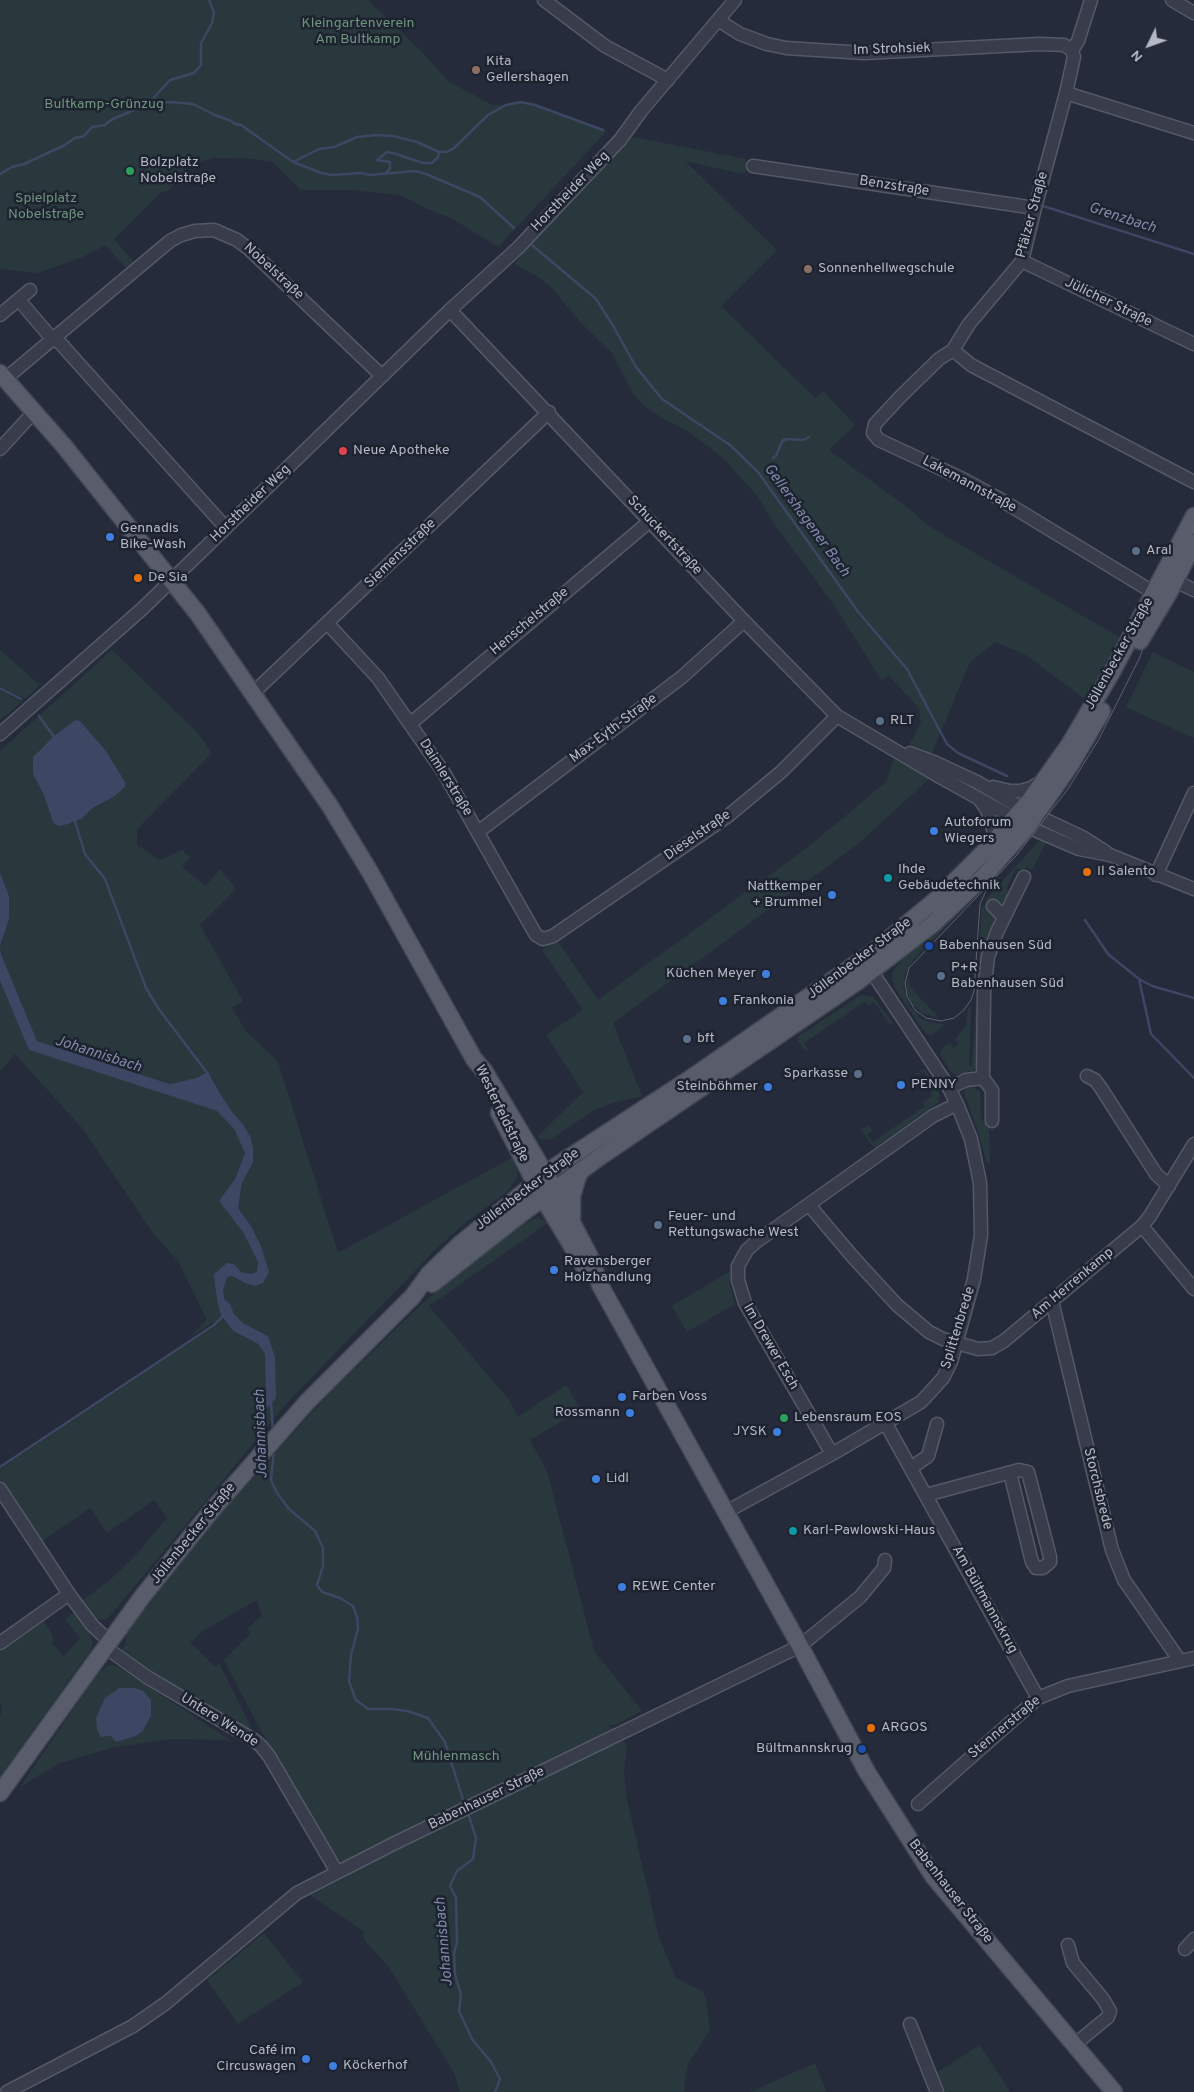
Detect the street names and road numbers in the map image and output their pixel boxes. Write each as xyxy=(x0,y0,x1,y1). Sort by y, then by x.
street label: Im Strohsiek xyxy=(853,40,931,60)
street label: Horstheider Weg xyxy=(529,148,613,236)
street label: Pfälzer Straße xyxy=(1013,170,1053,260)
street label: Benzstraße xyxy=(858,173,930,201)
street label: Nobelstraße xyxy=(239,240,307,304)
street label: Jülicher Straße xyxy=(1062,275,1154,331)
street label: Lakemannstraße xyxy=(919,453,1019,517)
street label: Horstheider Weg xyxy=(207,462,295,546)
street label: Schuckertstraße xyxy=(623,493,705,579)
street label: Siemensstraße xyxy=(362,516,440,592)
street label: Henschelstraße xyxy=(487,584,573,660)
street label: Jöllenbecker Straße xyxy=(1082,595,1158,713)
street label: Max-Eyth-Straße xyxy=(567,691,661,767)
street label: Daimlerstraße xyxy=(415,736,475,820)
street label: Dieselstraße xyxy=(662,807,734,865)
street label: Jöllenbecker Straße xyxy=(805,915,915,1003)
street label: Westerfeldstraße xyxy=(470,1063,532,1165)
street label: Jöllenbecker Straße xyxy=(473,1146,583,1234)
street label: Am Herrenkamp xyxy=(1028,1245,1118,1323)
street label: Splittenbrede xyxy=(938,1285,980,1371)
street label: Im Drewer Esch xyxy=(738,1301,802,1393)
street label: Storchsbrede xyxy=(1079,1446,1115,1532)
street label: Jöllenbecker Straße xyxy=(148,1480,240,1588)
street label: Am Bültmannskrug xyxy=(947,1543,1021,1657)
street label: Untere Wende xyxy=(177,1690,261,1752)
street label: Stennerstraße xyxy=(965,1693,1045,1763)
street label: Babenhauser Straße xyxy=(426,1764,548,1834)
street label: Babenhauser Straße xyxy=(904,1837,996,1947)

